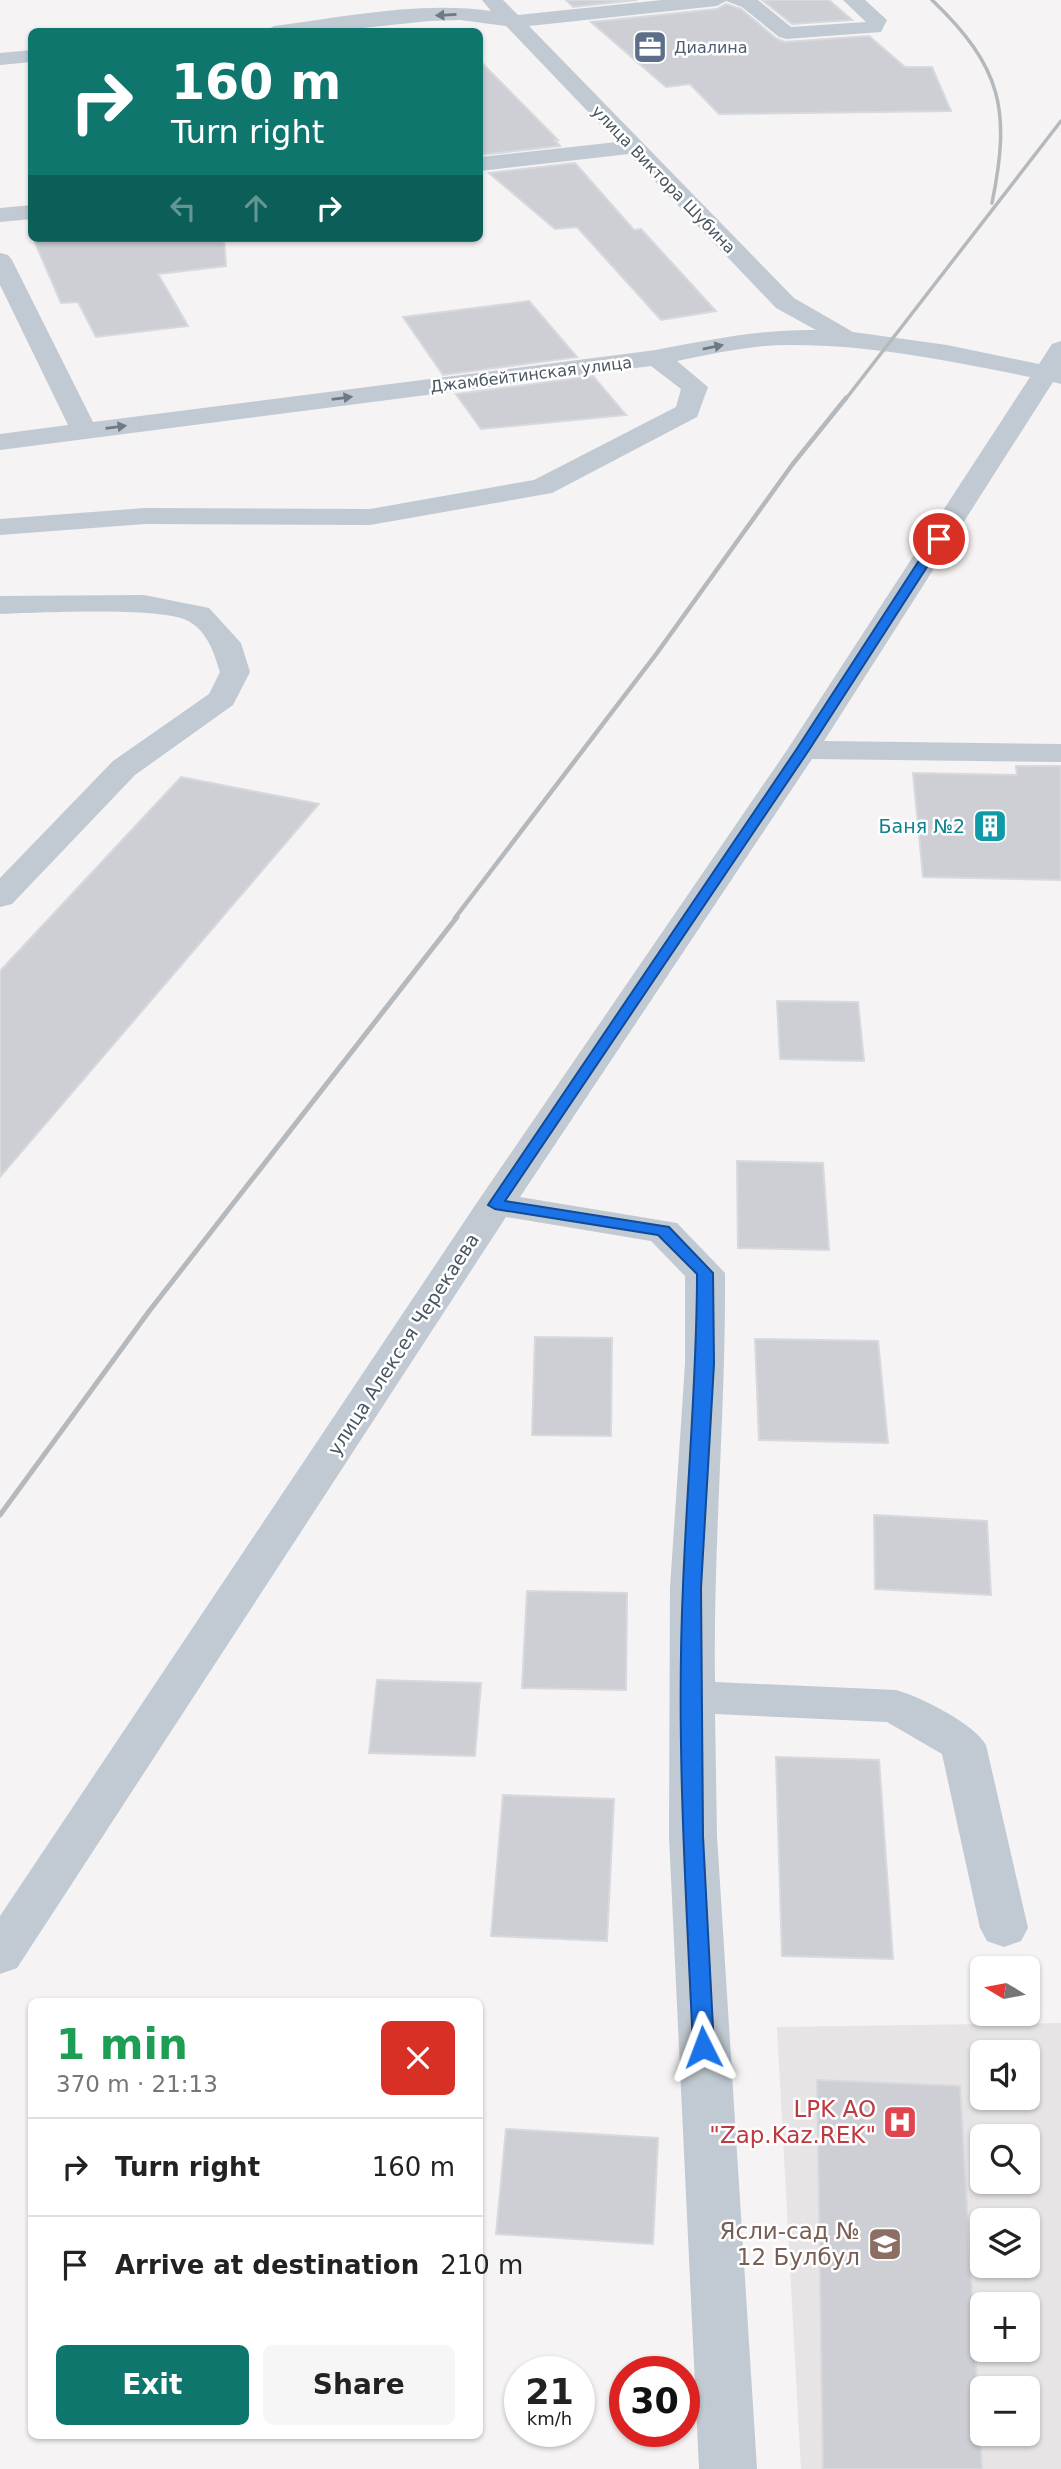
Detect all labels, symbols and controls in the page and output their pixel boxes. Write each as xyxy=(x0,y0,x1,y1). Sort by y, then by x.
one-way arrow xyxy=(435,9,457,20)
office icon: Диалина xyxy=(631,28,669,66)
place label: Диалина xyxy=(674,38,748,57)
text: 160 m xyxy=(171,54,341,111)
icon: right xyxy=(56,56,147,147)
street label: улица Виктора Шубина xyxy=(588,101,739,257)
text: Turn right xyxy=(171,113,324,151)
icon: left xyxy=(164,189,202,227)
icon: ahead xyxy=(237,189,275,227)
icon: right xyxy=(310,189,348,227)
one-way arrow xyxy=(702,341,724,352)
street label: Джамбейтинская улица xyxy=(429,353,633,396)
one-way arrow xyxy=(331,392,353,403)
one-way arrow xyxy=(105,421,127,432)
pin xyxy=(909,509,969,569)
icon: arrive xyxy=(920,520,958,558)
building icon: Баня №2 xyxy=(971,807,1009,845)
place label: Баня №2 xyxy=(879,815,965,837)
street label: улица Алексея Черекаева xyxy=(323,1229,483,1459)
north arrow xyxy=(970,1956,1040,2026)
map controls xyxy=(970,1956,1040,2446)
position arrow xyxy=(666,2010,740,2084)
text: 1 min xyxy=(56,2020,188,2069)
button: close xyxy=(381,2021,455,2095)
button: sound xyxy=(970,2040,1040,2110)
text: 370 m · 21:13 xyxy=(56,2071,218,2097)
place label: LPK AO "Zap.Kaz.REK" xyxy=(709,2096,876,2148)
hospital icon: LPK AO "Zap.Kaz.REK" xyxy=(881,2103,919,2141)
button: search xyxy=(970,2124,1040,2194)
icon: right xyxy=(56,2148,94,2186)
text: Turn right xyxy=(115,2152,260,2182)
text: 160 m xyxy=(372,2152,455,2182)
button: layers xyxy=(970,2208,1040,2278)
place label: Ясли-сад № 12 Булбул xyxy=(720,2218,860,2270)
school or university icon: Ясли-сад № 12 Булбул xyxy=(866,2225,904,2263)
icon: arrive xyxy=(56,2246,94,2284)
text: Arrive at destination xyxy=(115,2250,419,2280)
text: 210 m xyxy=(440,2250,523,2280)
button: + xyxy=(970,2292,1040,2362)
button: Exit xyxy=(56,2345,249,2425)
button: Share xyxy=(263,2345,455,2425)
speed limit sign: 30 xyxy=(609,2356,700,2447)
text: 21 xyxy=(525,2372,574,2412)
button: − xyxy=(970,2376,1040,2446)
text: km/h xyxy=(527,2408,572,2429)

